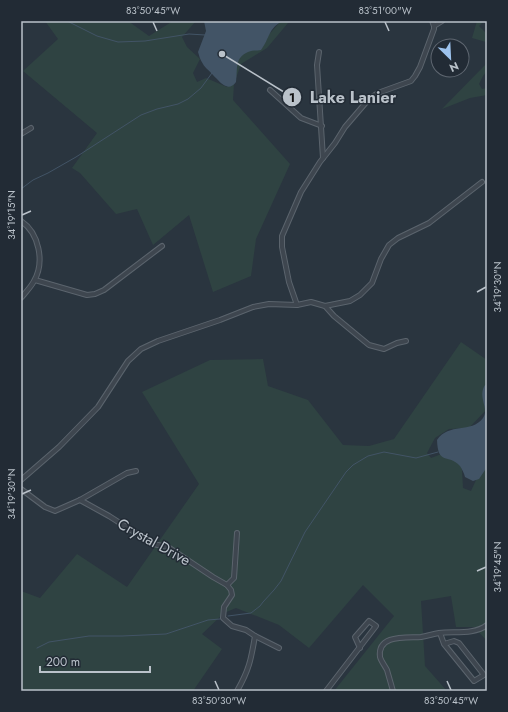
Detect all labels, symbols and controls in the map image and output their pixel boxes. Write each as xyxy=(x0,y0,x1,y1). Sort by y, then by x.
text: 83°50'45"W xyxy=(126,3,180,18)
text: 83°51'00"W xyxy=(358,3,412,18)
north arrow xyxy=(430,38,470,78)
text: N xyxy=(447,58,461,76)
callout: Lake Lanier xyxy=(282,83,405,111)
text: Lake Lanier xyxy=(310,86,397,109)
text: 1 xyxy=(289,89,295,107)
text: 34°19'15"N xyxy=(4,190,19,240)
text: 34°19'30"N xyxy=(490,261,505,313)
text: 34°19'30"N xyxy=(4,468,19,520)
street label: Crystal Drive xyxy=(113,513,195,571)
text: 34°19'45"N xyxy=(490,541,505,593)
scale bar xyxy=(40,648,150,674)
text: 200 m xyxy=(46,653,80,671)
text: 83°50'30"W xyxy=(192,693,246,708)
text: 83°50'45"W xyxy=(424,693,478,708)

